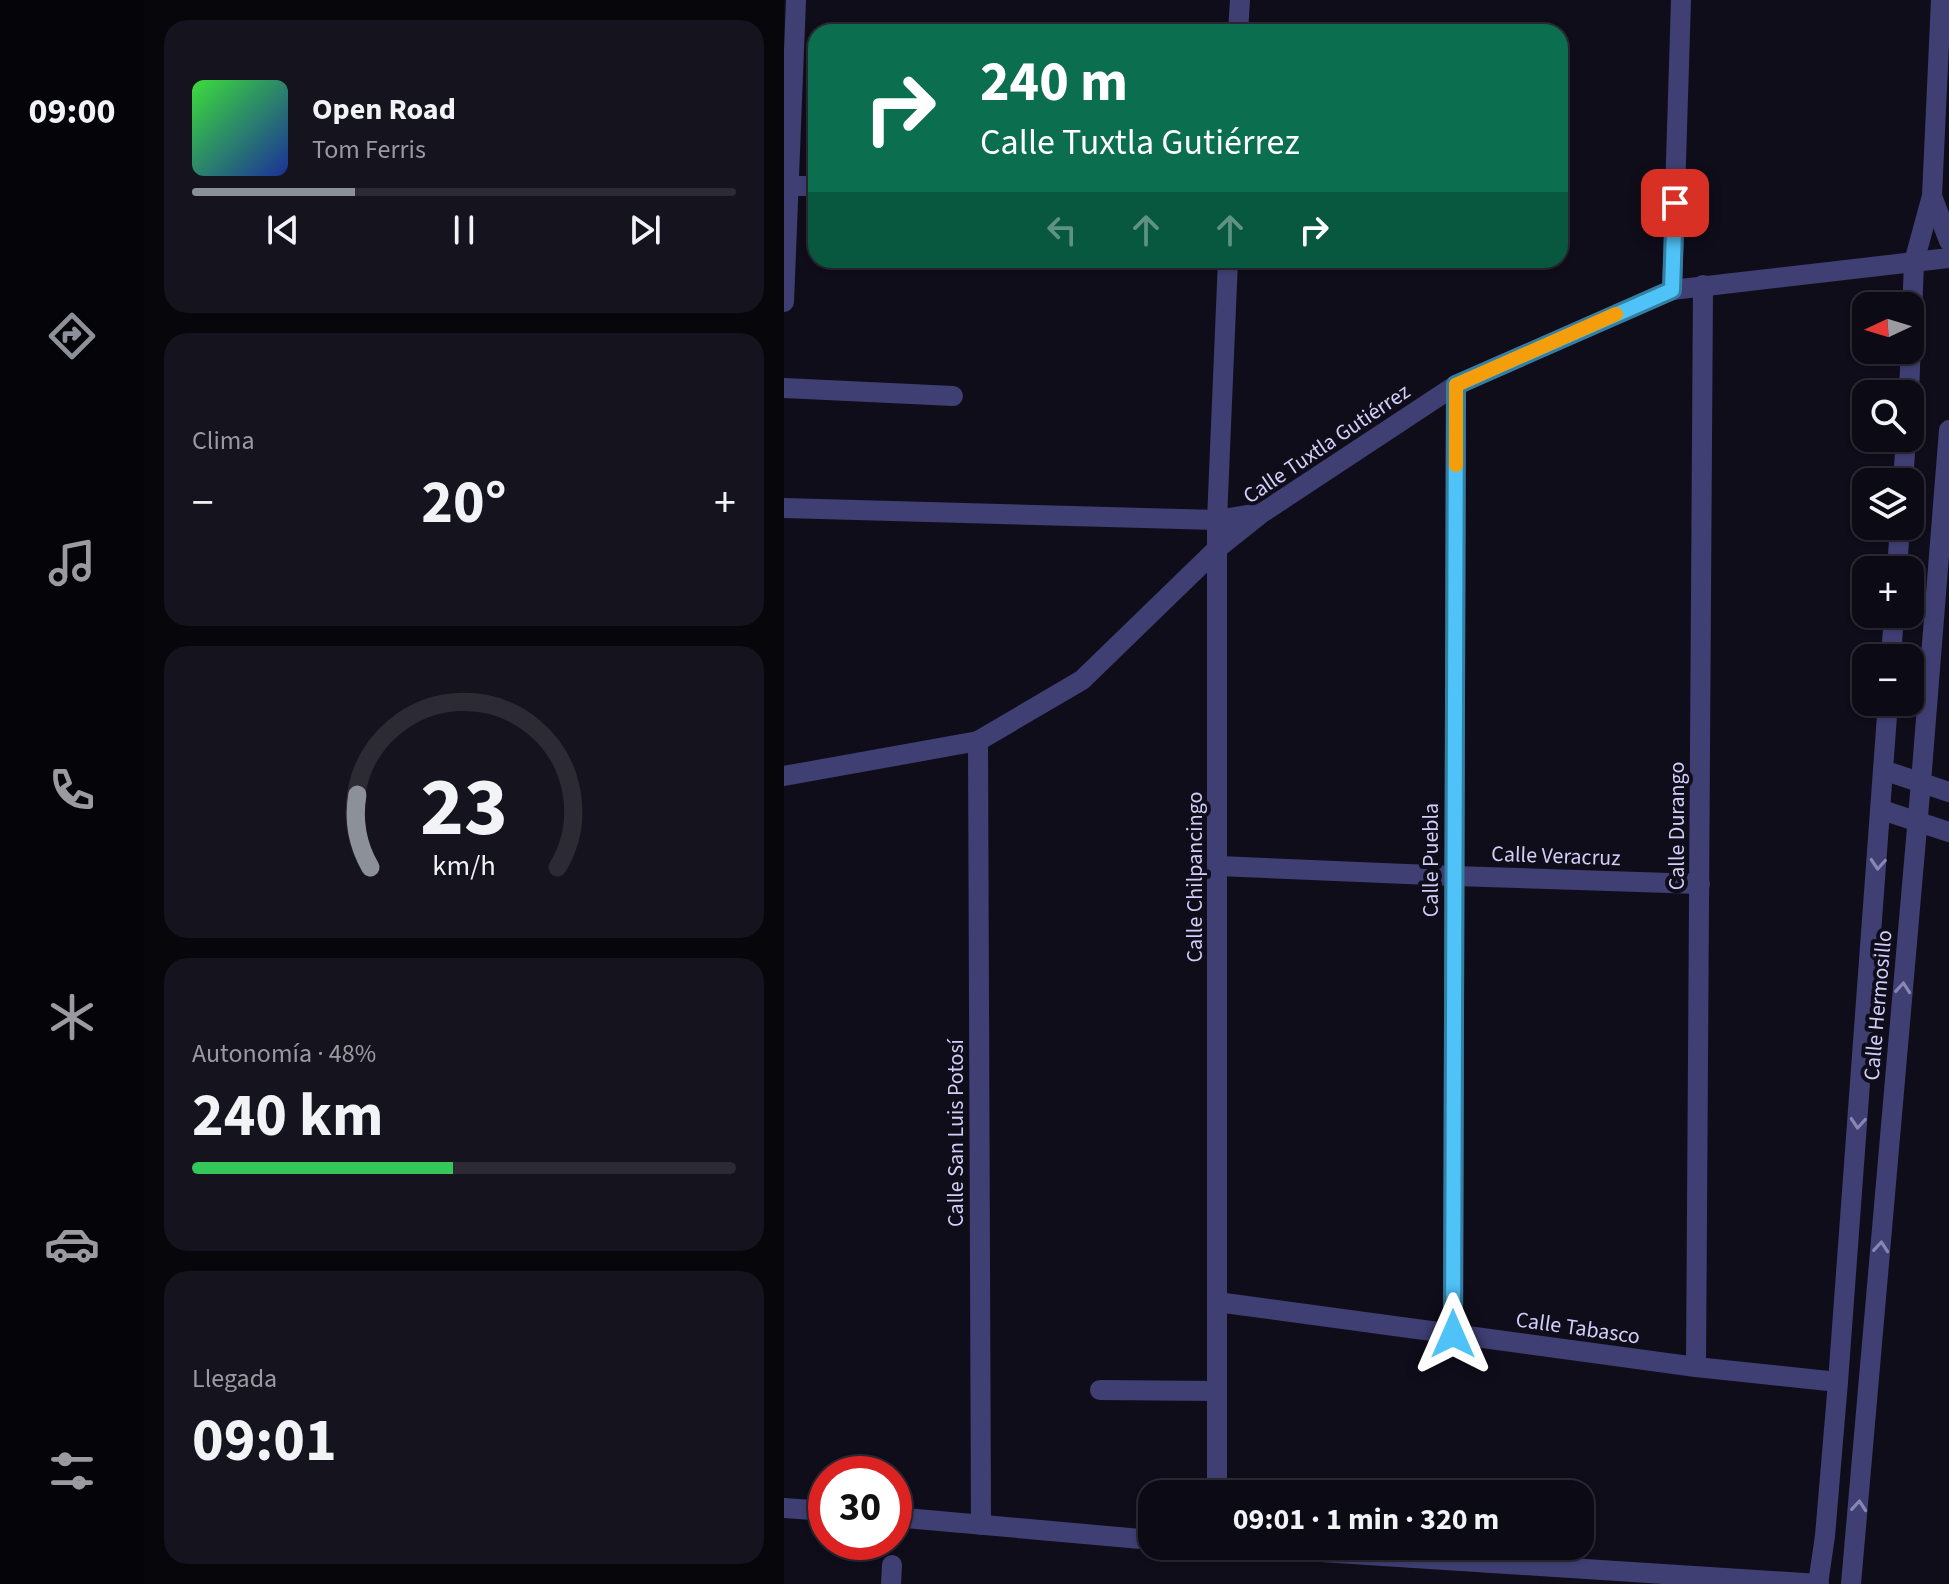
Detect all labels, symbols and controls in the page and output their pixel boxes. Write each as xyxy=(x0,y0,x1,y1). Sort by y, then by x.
text: 240 m xyxy=(980,43,1128,122)
icon: right xyxy=(848,56,952,160)
text: 09:00 xyxy=(29,86,115,137)
text: Open Road xyxy=(312,88,456,131)
text: Calle Tuxtla Gutiérrez xyxy=(980,117,1300,168)
text: Tom Ferris xyxy=(312,131,426,168)
pin xyxy=(1641,169,1709,237)
icon: arrive xyxy=(1653,181,1697,225)
icon: previous xyxy=(261,208,305,252)
icon: pause xyxy=(442,208,486,252)
icon: next xyxy=(623,208,667,252)
icon: left xyxy=(1040,208,1084,252)
icon: ahead xyxy=(1124,208,1168,252)
icon: ahead xyxy=(1208,208,1252,252)
icon: right xyxy=(1292,208,1336,252)
north arrow xyxy=(1852,292,1924,364)
map controls xyxy=(1852,292,1924,716)
icon: directions xyxy=(44,308,100,364)
street label: Calle Tuxtla Gutiérrez xyxy=(1237,376,1416,512)
button: search xyxy=(1852,380,1924,452)
text: Clima xyxy=(192,422,255,459)
text: 20° xyxy=(421,461,507,546)
button: layers xyxy=(1852,468,1924,540)
text: − xyxy=(192,472,214,535)
text: + xyxy=(714,472,736,535)
icon: music xyxy=(44,535,100,591)
button: + xyxy=(1852,556,1924,628)
button: − xyxy=(1852,644,1924,716)
text: 23 xyxy=(420,749,508,867)
icon: phone xyxy=(44,762,100,818)
street label: Calle Durango xyxy=(1661,762,1693,890)
street label: Calle Chilpancingo xyxy=(1179,792,1211,962)
street label: Calle Puebla xyxy=(1415,803,1447,917)
street label: Calle Veracruz xyxy=(1491,838,1621,874)
text: km/h xyxy=(432,846,496,886)
one-way arrow xyxy=(1870,858,1887,871)
street label: Calle Hermosillo xyxy=(1855,928,1901,1082)
one-way arrow xyxy=(1894,981,1911,994)
icon: climate xyxy=(44,989,100,1045)
text: Autonomía · 48% xyxy=(192,1035,376,1072)
street label: Calle San Luis Potosí xyxy=(940,1038,972,1227)
text: 240 km xyxy=(192,1074,383,1159)
one-way arrow xyxy=(1850,1117,1867,1130)
icon: car xyxy=(44,1216,100,1272)
one-way arrow xyxy=(1872,1240,1889,1253)
position arrow xyxy=(1411,1292,1495,1376)
street label: Calle Tabasco xyxy=(1514,1303,1642,1353)
text: Llegada xyxy=(192,1360,277,1397)
text: 09:01 xyxy=(192,1399,337,1484)
icon: filters xyxy=(44,1443,100,1499)
speed limit sign: 30 xyxy=(808,1456,912,1560)
text: 09:01 · 1 min · 320 m xyxy=(1233,1498,1499,1541)
one-way arrow xyxy=(1850,1499,1867,1512)

